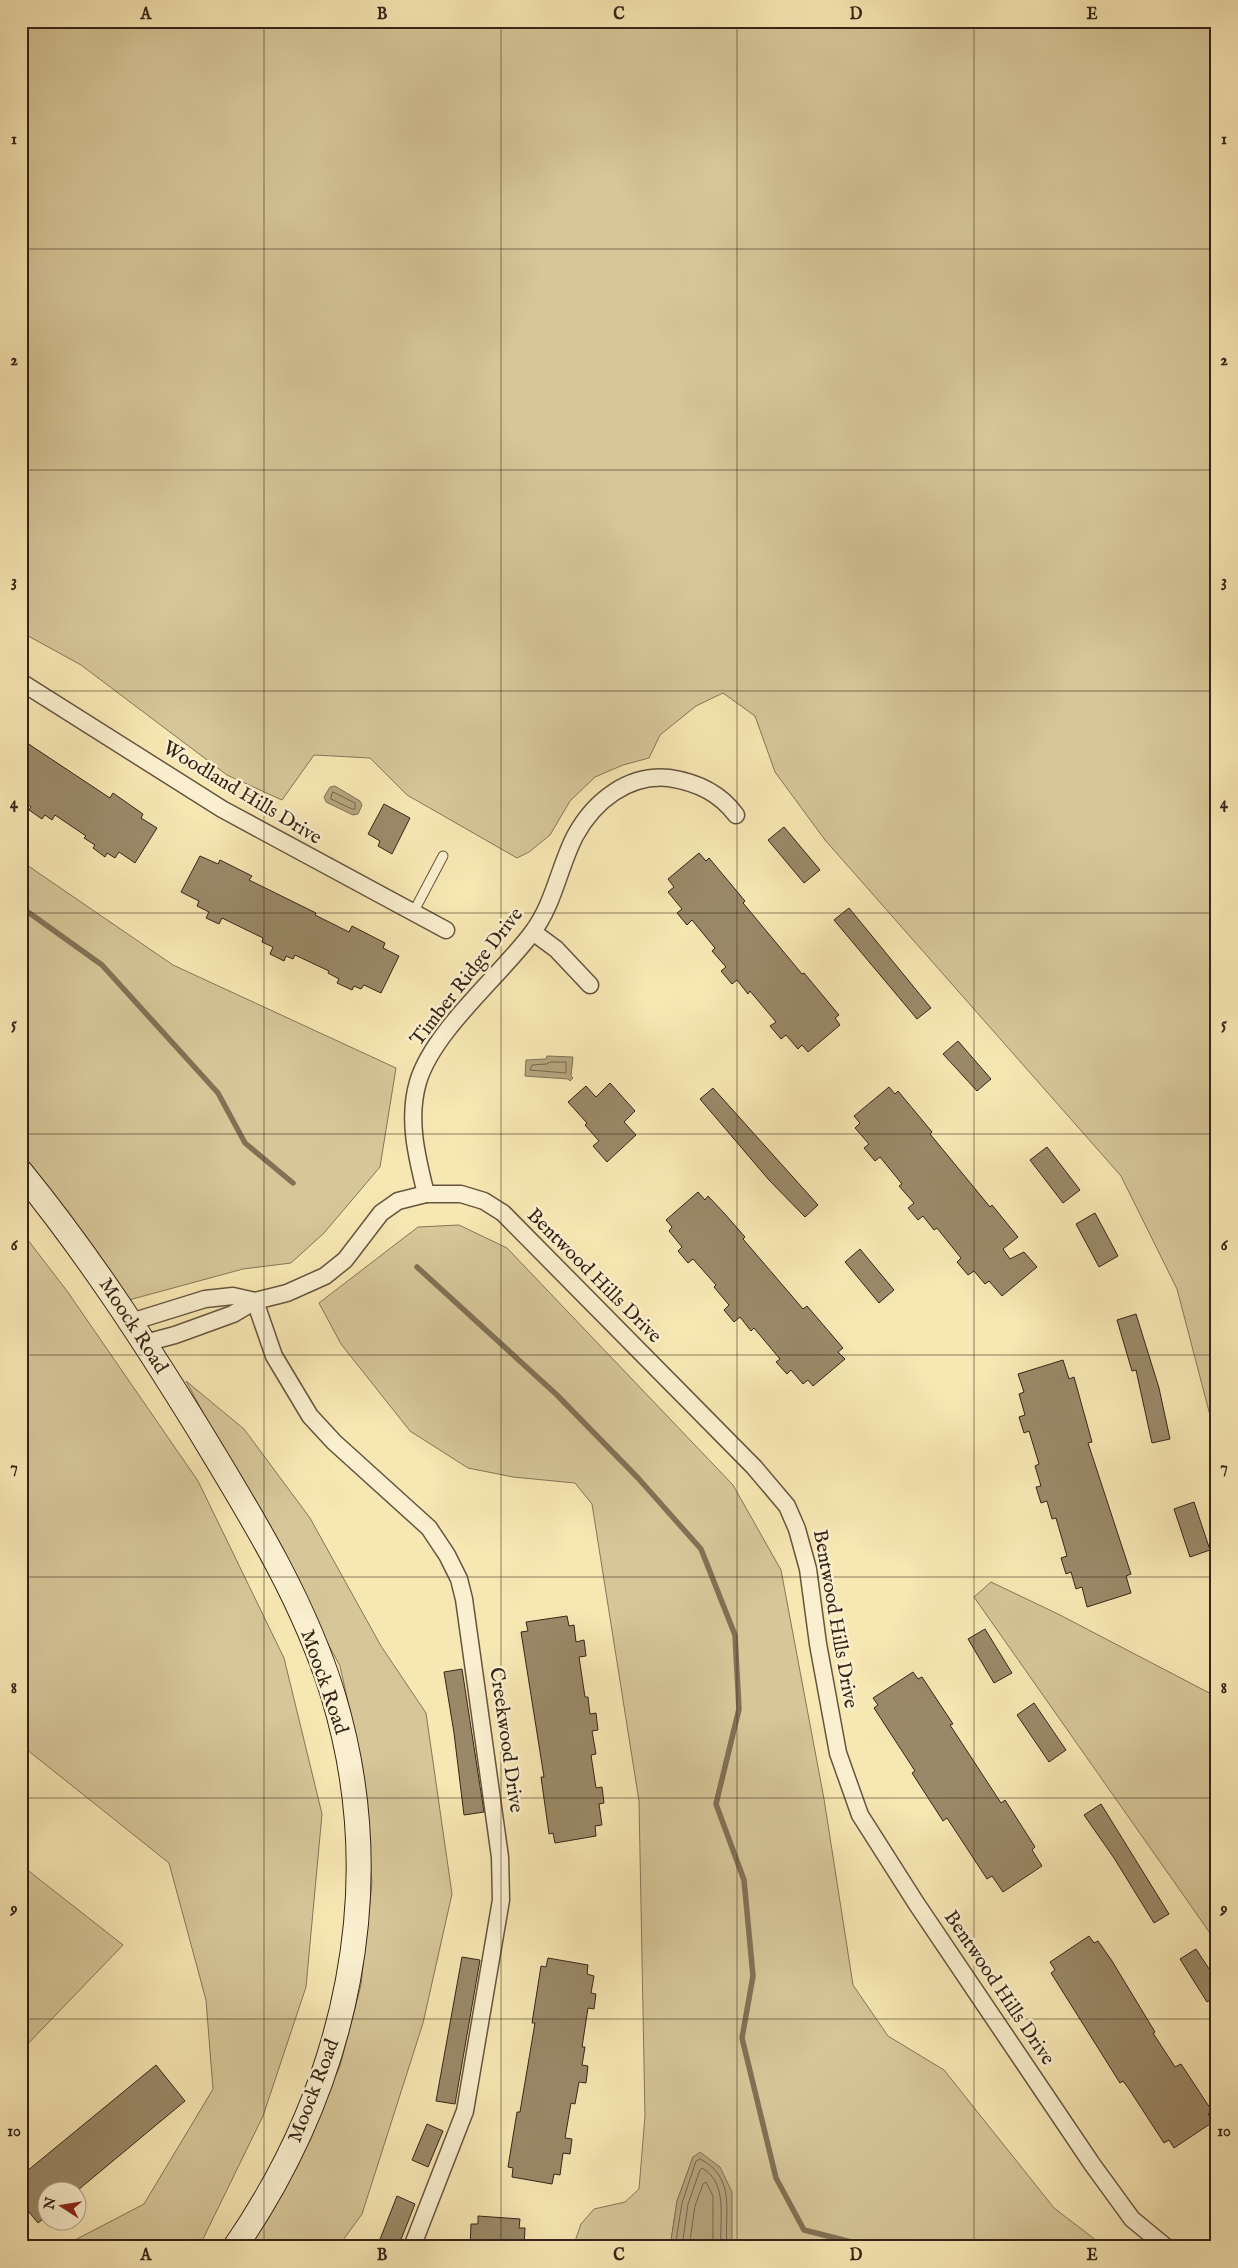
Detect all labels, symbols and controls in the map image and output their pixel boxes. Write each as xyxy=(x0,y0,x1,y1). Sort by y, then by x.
text: A xyxy=(140,5,153,25)
text: B xyxy=(377,5,388,25)
text: C xyxy=(613,5,625,25)
text: D xyxy=(850,5,863,25)
text: E xyxy=(1086,5,1098,25)
text: 1 xyxy=(11,130,17,150)
text: 1 xyxy=(1221,130,1227,150)
text: 2 xyxy=(10,351,18,371)
text: 2 xyxy=(1220,351,1228,371)
text: 3 xyxy=(11,572,17,592)
text: 3 xyxy=(1221,572,1227,592)
street label: Woodland Hills Drive xyxy=(158,736,326,850)
text: 4 xyxy=(10,794,19,814)
text: 4 xyxy=(1220,794,1229,814)
street label: Timber Ridge Drive xyxy=(405,903,529,1051)
text: 5 xyxy=(11,1015,17,1035)
text: 5 xyxy=(1221,1015,1227,1035)
street label: Bentwood Hills Drive xyxy=(521,1203,667,1349)
text: 6 xyxy=(11,1236,19,1256)
text: 6 xyxy=(1221,1236,1229,1256)
street label: Moock Road xyxy=(93,1273,173,1379)
text: 7 xyxy=(10,1458,18,1478)
text: 7 xyxy=(1220,1458,1228,1478)
street label: Bentwood Hills Drive xyxy=(807,1528,863,1710)
street label: Moock Road xyxy=(294,1626,354,1738)
street label: Creekwood Drive xyxy=(483,1666,529,1814)
text: 8 xyxy=(11,1679,17,1699)
text: 8 xyxy=(1221,1679,1227,1699)
text: 9 xyxy=(10,1900,18,1920)
text: 9 xyxy=(1220,1900,1228,1920)
street label: Bentwood Hills Drive xyxy=(938,1906,1060,2070)
street label: Moock Road xyxy=(283,2035,345,2146)
text: 10 xyxy=(7,2122,21,2142)
text: 10 xyxy=(1217,2122,1231,2142)
north arrow xyxy=(38,2180,88,2230)
text: N xyxy=(40,2196,60,2212)
text: A xyxy=(140,2246,153,2266)
text: B xyxy=(377,2246,388,2266)
text: C xyxy=(613,2246,625,2266)
text: D xyxy=(850,2246,863,2266)
text: E xyxy=(1086,2246,1098,2266)

